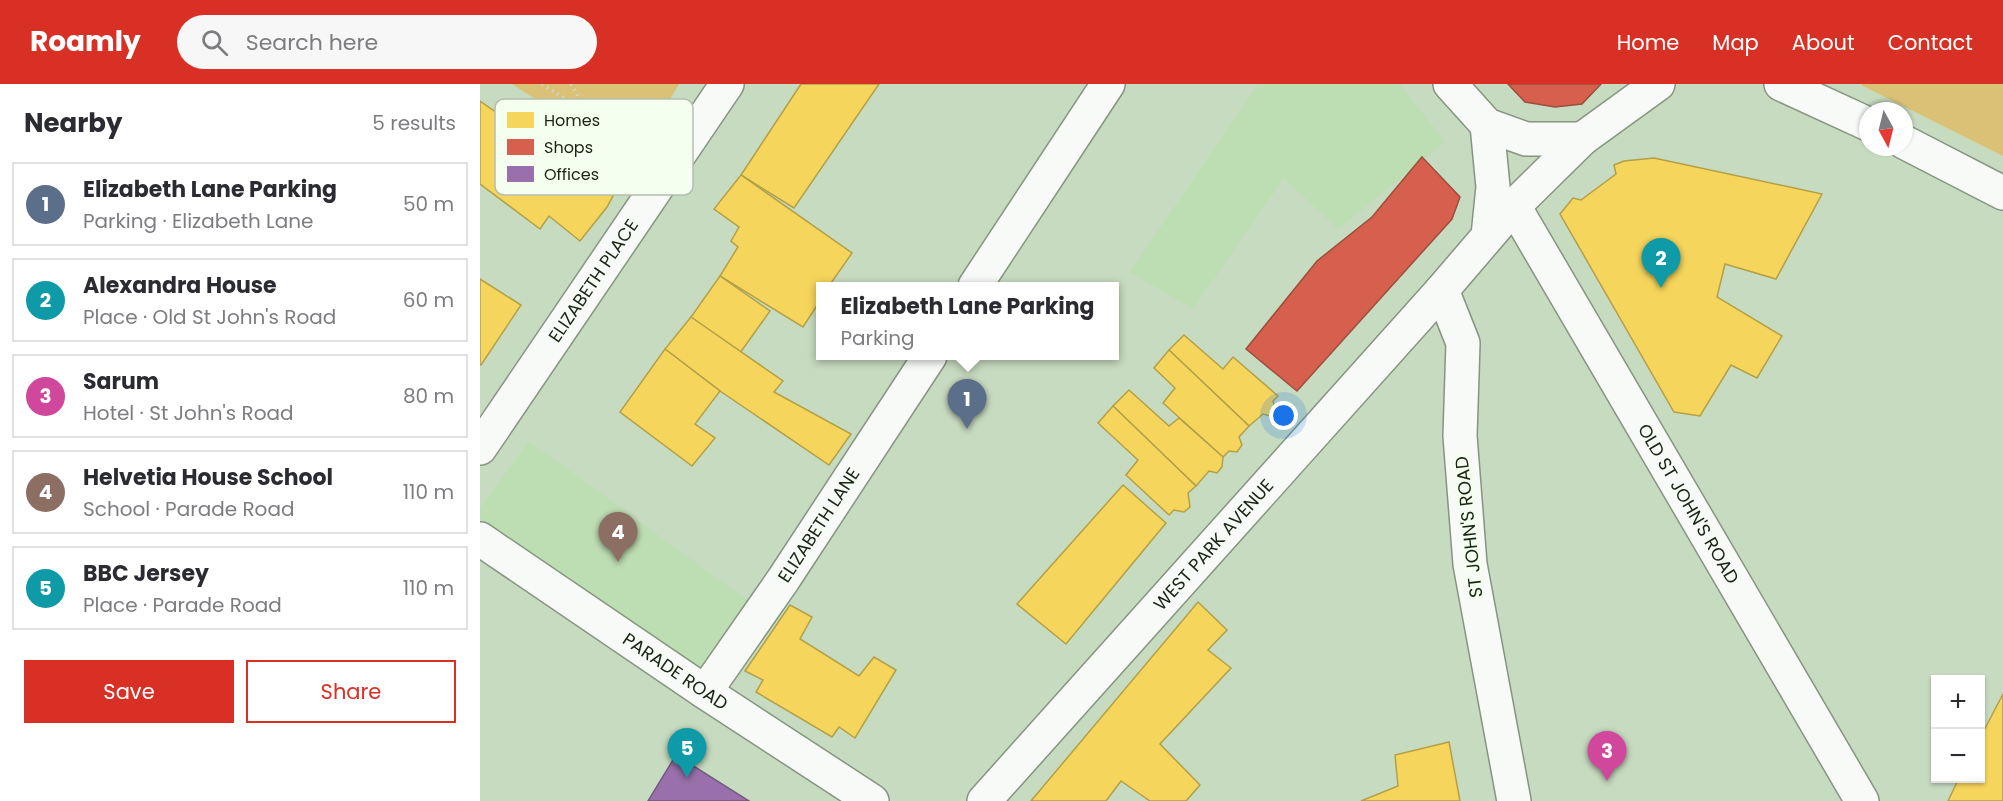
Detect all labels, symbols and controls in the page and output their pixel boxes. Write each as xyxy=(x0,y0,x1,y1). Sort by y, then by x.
search box xyxy=(177,15,597,69)
text: Roamly xyxy=(30,22,141,61)
icon: search xyxy=(198,26,231,59)
text: Search here xyxy=(246,27,378,58)
text: Home xyxy=(1617,28,1679,57)
text: Map xyxy=(1712,28,1759,57)
text: About xyxy=(1792,28,1855,57)
text: Contact xyxy=(1888,28,1973,57)
legend xyxy=(495,99,693,195)
north arrow xyxy=(1859,102,1913,156)
text: Nearby xyxy=(24,105,122,141)
text: 5 results xyxy=(372,109,456,137)
text: Homes xyxy=(544,109,600,132)
text: Shops xyxy=(544,136,593,159)
text: Offices xyxy=(544,163,599,186)
text: Elizabeth Lane Parking xyxy=(83,174,337,205)
text: 1 xyxy=(42,190,49,218)
text: 50 m xyxy=(403,190,454,218)
text: Parking · Elizabeth Lane xyxy=(83,207,313,235)
street label: ELIZABETH PLACE xyxy=(542,214,644,347)
pin: 2 xyxy=(1642,238,1680,288)
text: Alexandra House xyxy=(83,270,277,301)
popup xyxy=(816,282,1119,360)
text: 2 xyxy=(40,286,51,314)
text: 60 m xyxy=(403,286,454,314)
text: Elizabeth Lane Parking xyxy=(840,291,1095,322)
text: Place · Old St John's Road xyxy=(83,303,336,331)
text: Parking xyxy=(840,324,915,352)
text: Sarum xyxy=(83,366,159,397)
pin: 1 xyxy=(948,380,986,429)
text: 3 xyxy=(39,382,52,410)
text: 80 m xyxy=(403,382,454,410)
text: Hotel · St John's Road xyxy=(83,399,293,427)
your location xyxy=(1269,401,1298,430)
street label: OLD ST JOHN'S ROAD xyxy=(1632,419,1745,588)
street label: ST JOHN'S ROAD xyxy=(1449,455,1488,599)
text: Helvetia House School xyxy=(83,462,333,493)
street label: ELIZABETH LANE xyxy=(772,463,865,587)
street label: WEST PARK AVENUE xyxy=(1148,473,1279,616)
text: 4 xyxy=(39,478,52,506)
text: 110 m xyxy=(403,478,454,506)
text: School · Parade Road xyxy=(83,495,294,523)
pin: 4 xyxy=(598,512,638,562)
text: BBC Jersey xyxy=(83,558,209,589)
text: 5 xyxy=(39,574,52,602)
text: 110 m xyxy=(403,574,454,602)
text: Place · Parade Road xyxy=(83,591,282,619)
street label: PARADE ROAD xyxy=(618,627,733,716)
button: Save xyxy=(24,660,234,723)
button: Share xyxy=(246,660,456,723)
map controls xyxy=(1931,675,1985,783)
button: + xyxy=(1931,675,1985,729)
pin: 5 xyxy=(668,728,706,778)
button: − xyxy=(1931,729,1985,783)
pin: 3 xyxy=(1588,732,1626,781)

